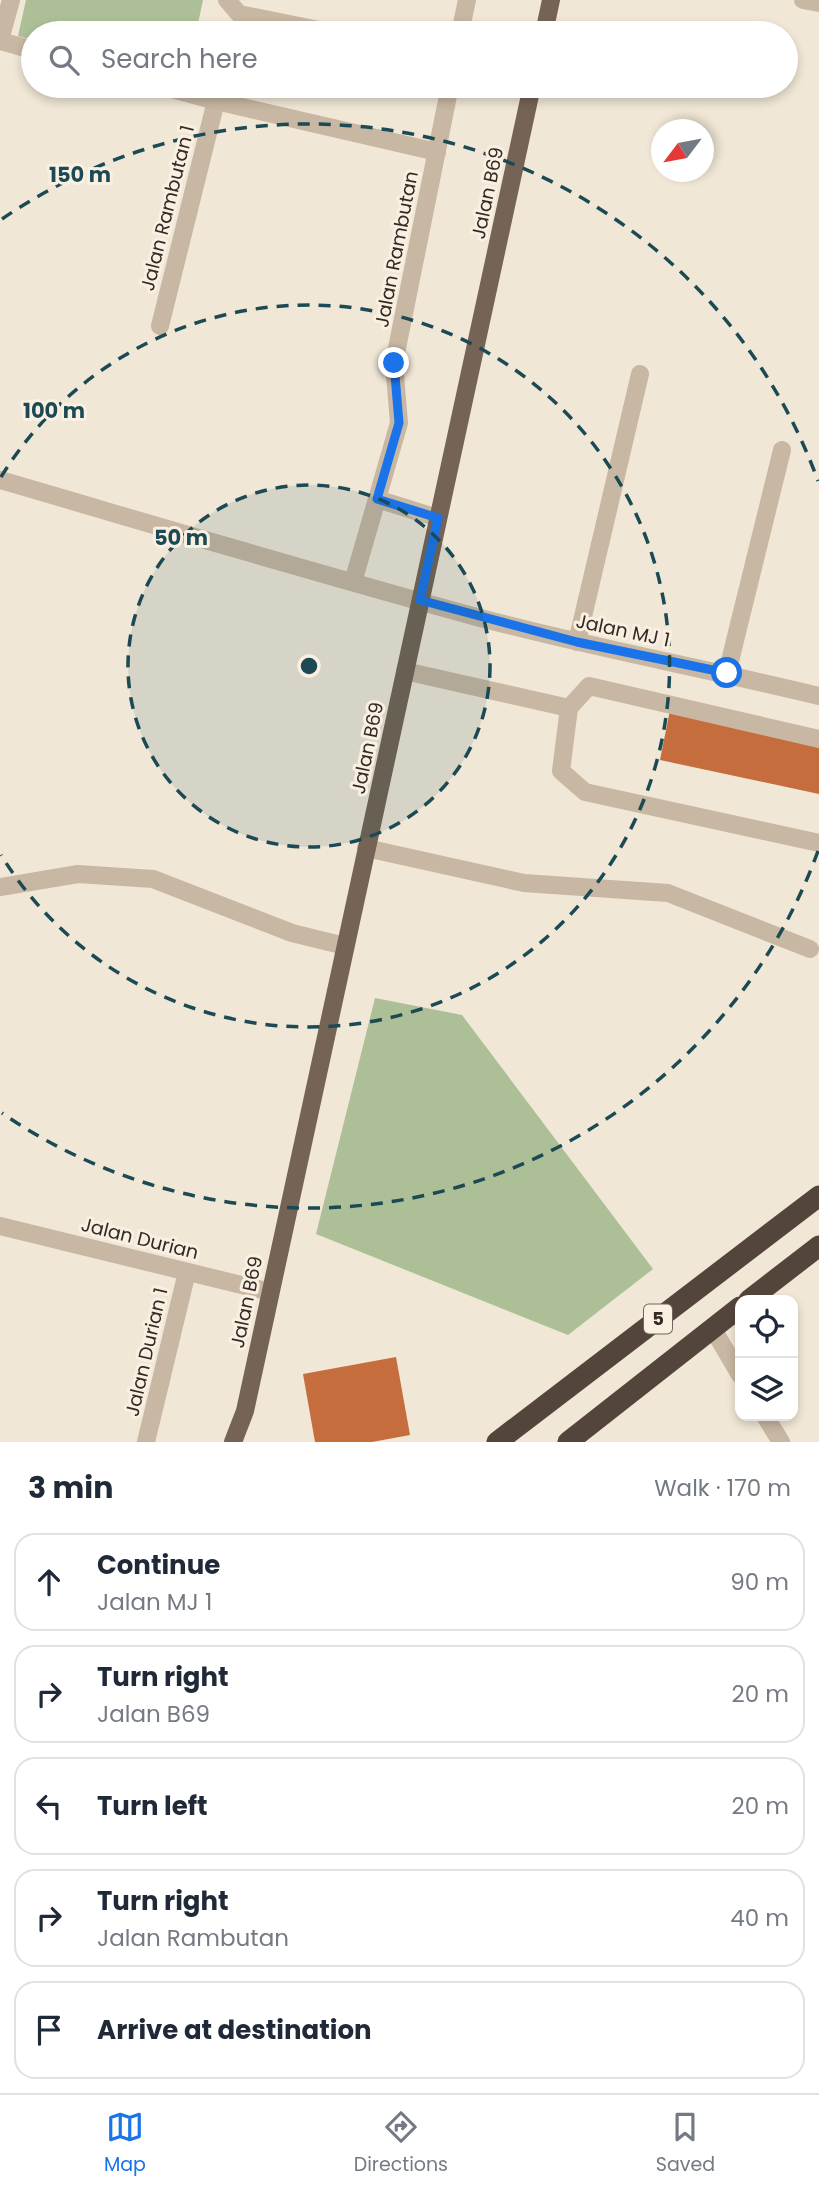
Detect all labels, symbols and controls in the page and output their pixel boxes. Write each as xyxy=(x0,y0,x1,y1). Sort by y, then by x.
search box xyxy=(21,21,798,98)
icon: search xyxy=(45,41,83,79)
text: Search here xyxy=(101,41,258,77)
north arrow xyxy=(651,119,714,182)
street label: Jalan Rambutan 1 xyxy=(134,123,201,294)
street label: Jalan B69 xyxy=(465,145,510,242)
text: 150 m xyxy=(49,160,111,189)
street label: Jalan Rambutan xyxy=(368,169,425,329)
route end xyxy=(378,347,409,378)
text: 100 m xyxy=(23,396,85,425)
text: 50 m xyxy=(154,523,208,552)
street label: Jalan MJ 1 xyxy=(574,607,672,654)
centre of rings xyxy=(297,654,321,678)
route start xyxy=(711,657,742,688)
street label: Jalan B69 xyxy=(345,700,390,797)
street label: Jalan Durian xyxy=(78,1211,201,1266)
street label: Jalan B69 xyxy=(224,1254,269,1351)
street label: Jalan Durian 1 xyxy=(119,1285,174,1419)
map controls xyxy=(735,1295,798,1421)
button: locate xyxy=(735,1295,798,1358)
road number: 5 xyxy=(644,1304,672,1334)
button: layers xyxy=(735,1358,798,1421)
text: 3 min xyxy=(28,1466,113,1509)
text: Walk · 170 m xyxy=(654,1472,791,1504)
text: Continue xyxy=(97,1547,220,1583)
icon: ahead xyxy=(30,1563,68,1601)
text: 90 m xyxy=(730,1566,789,1598)
text: Jalan MJ 1 xyxy=(97,1586,212,1618)
text: Turn right xyxy=(97,1659,229,1695)
icon: right xyxy=(30,1675,68,1713)
text: 20 m xyxy=(731,1678,789,1710)
text: Jalan B69 xyxy=(97,1698,210,1730)
icon: left xyxy=(30,1787,68,1825)
text: Turn left xyxy=(97,1788,208,1824)
text: 20 m xyxy=(731,1790,789,1822)
text: Turn right xyxy=(97,1883,229,1919)
icon: right xyxy=(30,1899,68,1937)
text: 40 m xyxy=(730,1902,789,1934)
text: Jalan Rambutan xyxy=(97,1922,289,1954)
icon: arrive xyxy=(30,2011,68,2049)
text: Arrive at destination xyxy=(97,2012,372,2048)
tab: Map xyxy=(104,2108,146,2179)
tab: Directions xyxy=(354,2108,448,2179)
tab: Saved xyxy=(656,2108,715,2179)

